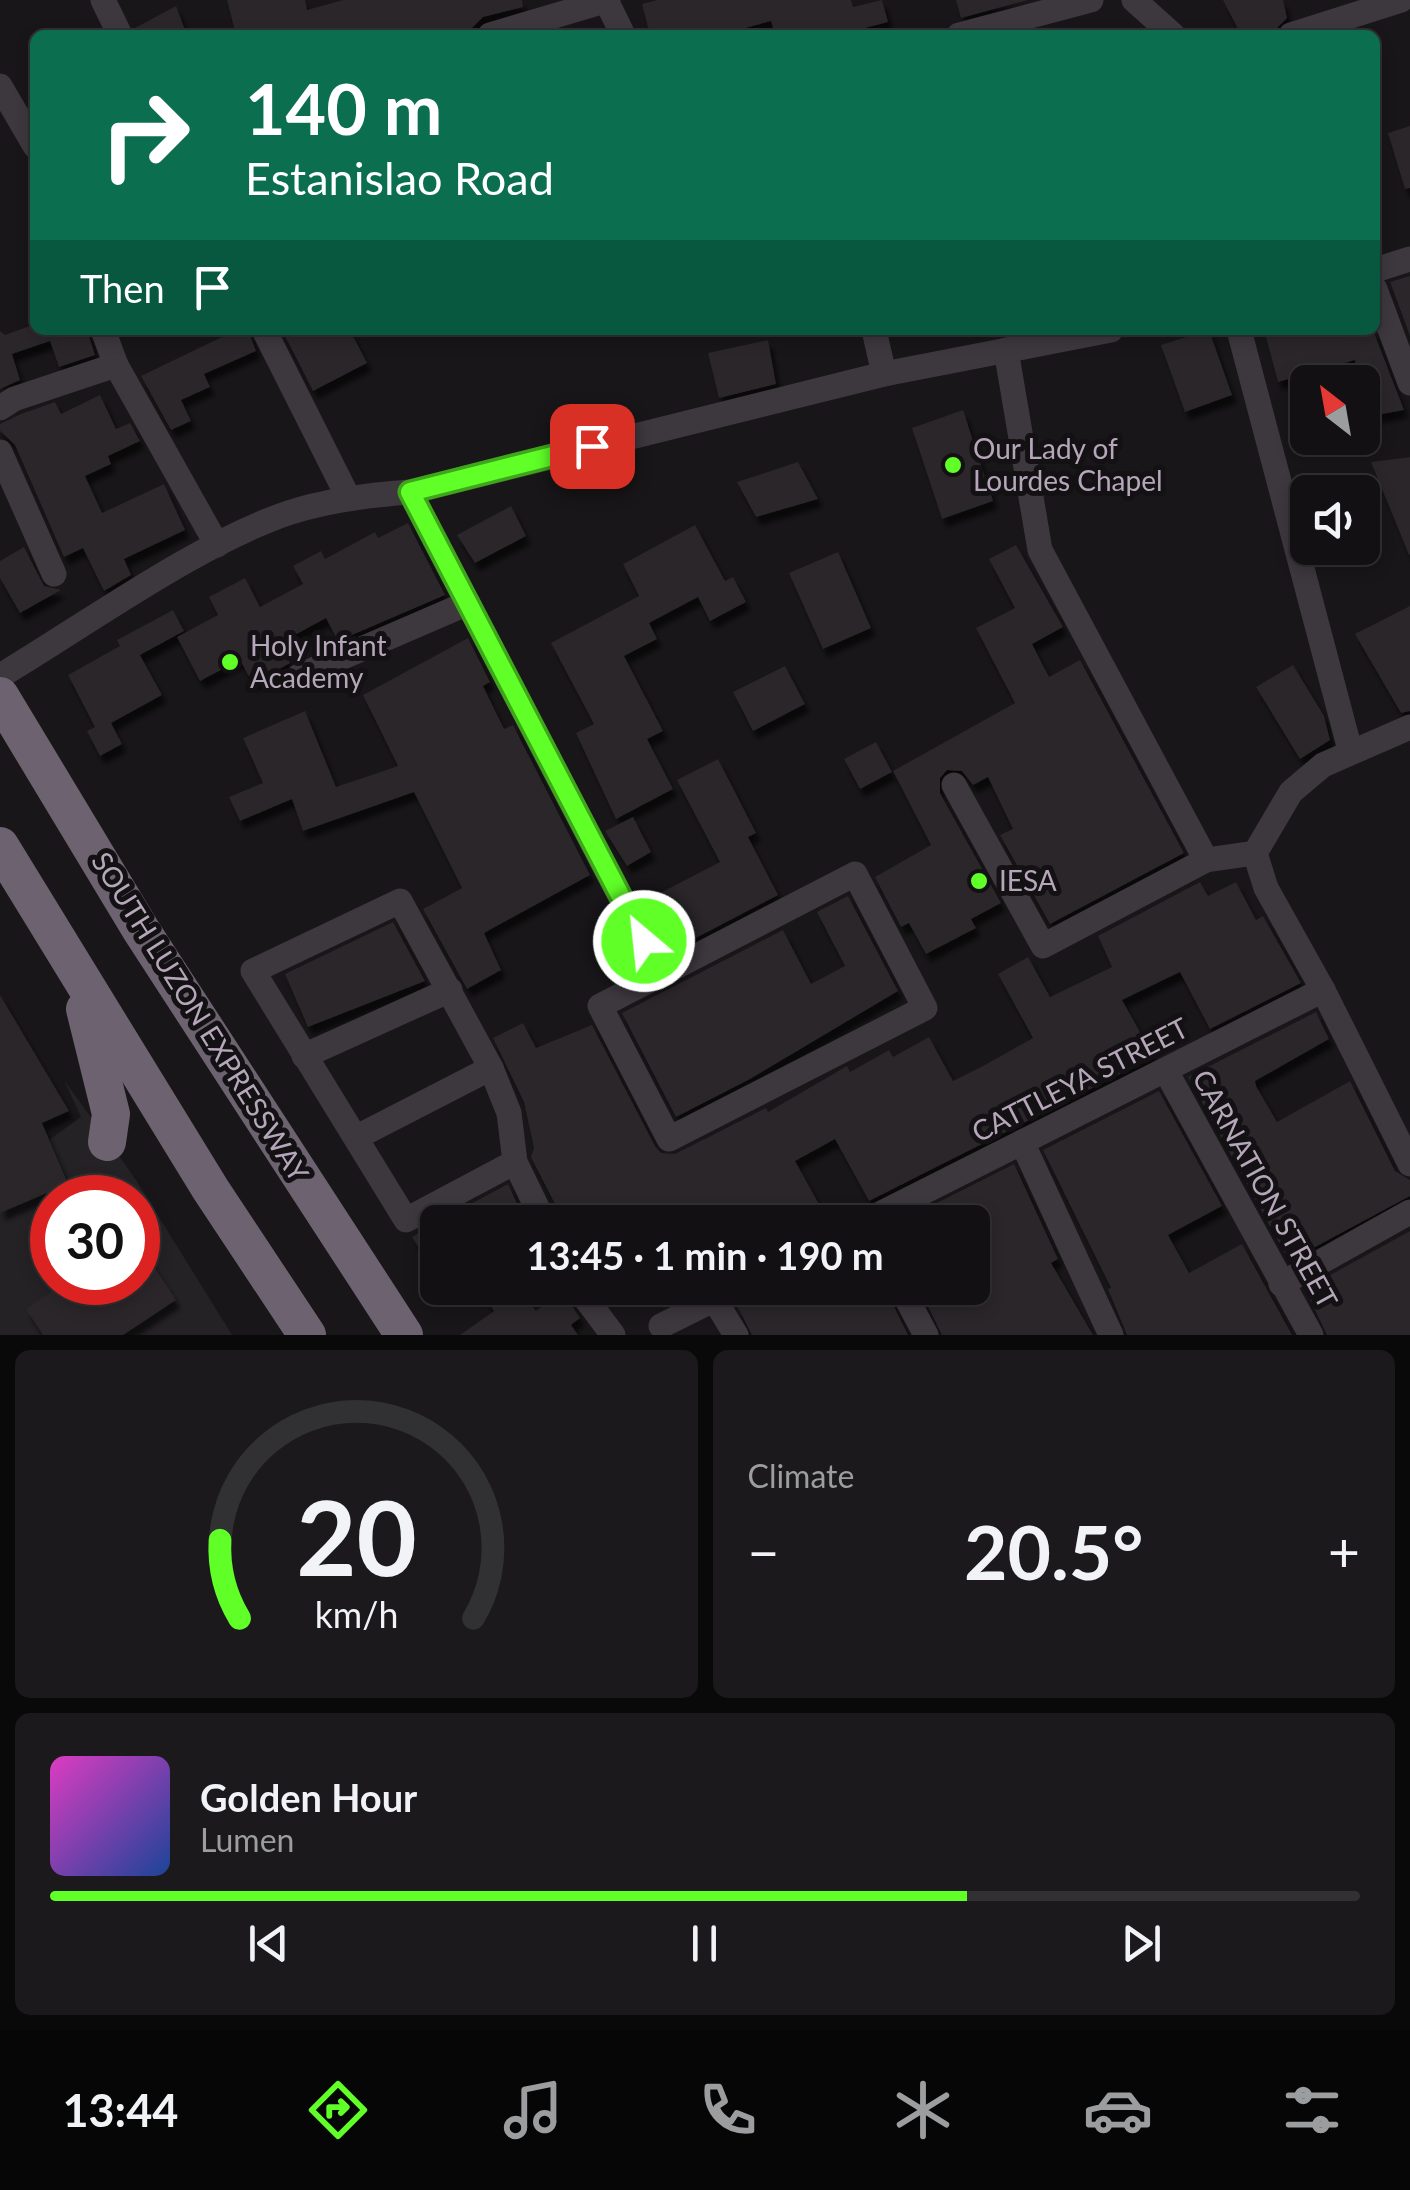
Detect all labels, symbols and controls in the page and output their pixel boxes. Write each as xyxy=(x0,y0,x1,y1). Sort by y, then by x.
text: 140 m xyxy=(245,66,442,150)
icon: right xyxy=(80,70,210,200)
text: Estanislao Road xyxy=(245,151,554,205)
icon: arrive xyxy=(185,260,240,315)
text: Then xyxy=(80,265,165,311)
north arrow xyxy=(1290,365,1380,455)
map controls xyxy=(1290,365,1380,565)
pin xyxy=(550,404,635,489)
icon: arrive xyxy=(565,419,620,474)
place label: Our Lady of Lourdes Chapel xyxy=(973,431,1163,497)
marker: Our Lady of Lourdes Chapel xyxy=(942,454,964,476)
button: sound xyxy=(1290,475,1380,565)
place label: Holy Infant Academy xyxy=(250,628,387,694)
marker: Holy Infant Academy xyxy=(219,651,241,673)
street label: SOUTH LUZON EXPRESSWAY xyxy=(85,845,317,1188)
place label: IESA xyxy=(999,863,1057,897)
marker: IESA xyxy=(968,870,990,892)
position arrow xyxy=(592,889,696,993)
street label: CATTLEYA STREET xyxy=(966,1010,1194,1148)
street label: CARNATION STREET xyxy=(1186,1063,1346,1314)
speed limit sign: 30 xyxy=(30,1175,160,1305)
text: 13:45 · 1 min · 190 m xyxy=(526,1232,884,1278)
text: Climate xyxy=(748,1456,854,1495)
text: 20 xyxy=(296,1473,417,1598)
text: 20.5° xyxy=(964,1506,1143,1596)
text: − xyxy=(748,1518,779,1584)
text: + xyxy=(1328,1518,1360,1584)
text: km/h xyxy=(314,1593,398,1636)
text: Golden Hour xyxy=(200,1774,417,1820)
text: Lumen xyxy=(200,1820,294,1859)
icon: previous xyxy=(241,1916,296,1971)
icon: pause xyxy=(677,1916,732,1971)
icon: next xyxy=(1114,1916,1169,1971)
icon: directions xyxy=(303,2075,373,2145)
icon: music xyxy=(498,2075,568,2145)
icon: phone xyxy=(693,2075,763,2145)
icon: climate xyxy=(888,2075,958,2145)
icon: car xyxy=(1083,2075,1153,2145)
icon: filters xyxy=(1277,2075,1347,2145)
text: 13:44 xyxy=(62,2083,178,2137)

